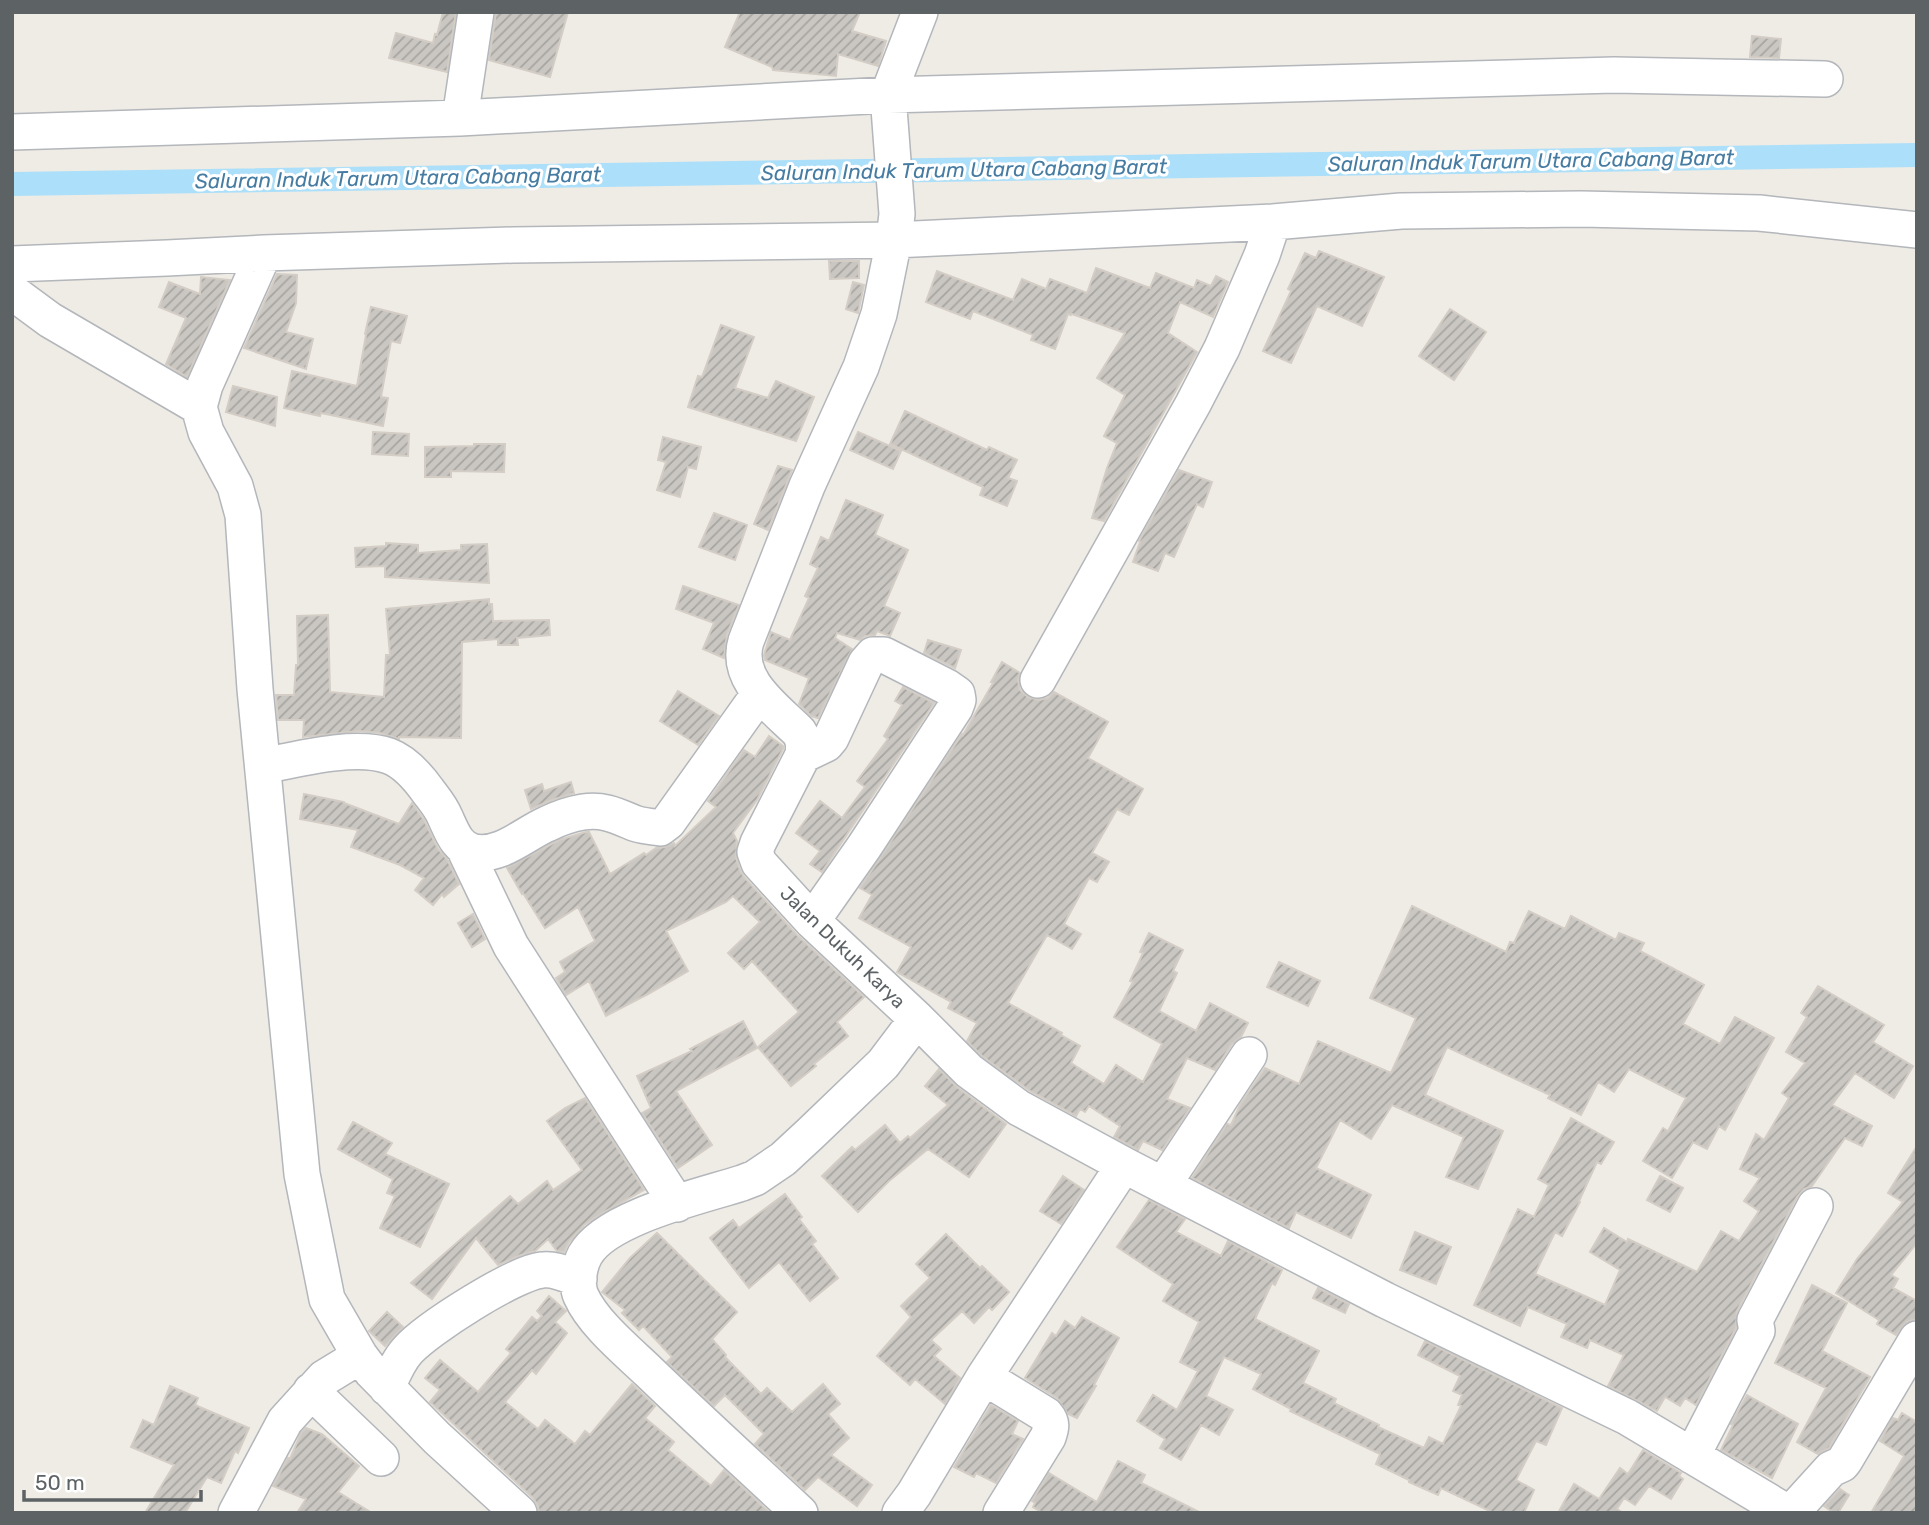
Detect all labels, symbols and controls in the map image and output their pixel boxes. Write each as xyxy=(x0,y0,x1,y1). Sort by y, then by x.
water label: Saluran Induk Tarum Utara Cabang Barat xyxy=(1328,144,1735,177)
water label: Saluran Induk Tarum Utara Cabang Barat xyxy=(761,153,1168,186)
water label: Saluran Induk Tarum Utara Cabang Barat xyxy=(195,161,602,194)
street label: Jalan Dukuh Karya xyxy=(775,882,910,1013)
scale bar xyxy=(24,1458,201,1502)
text: 50 m xyxy=(35,1470,85,1495)

